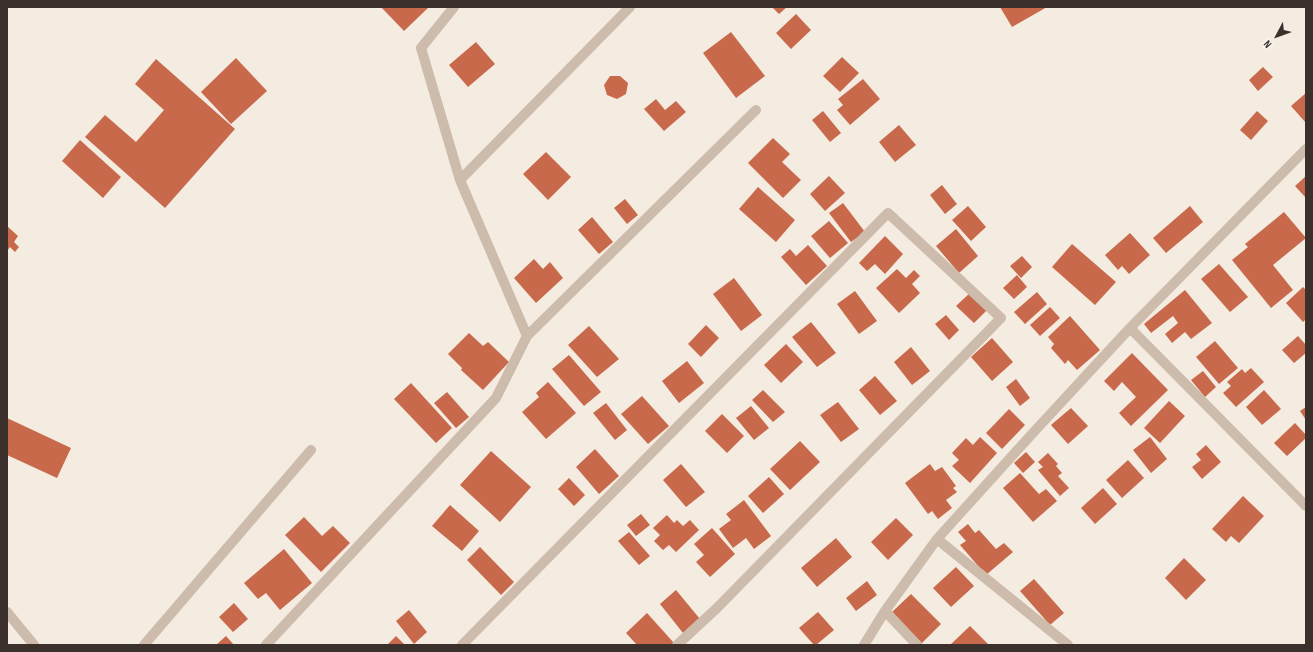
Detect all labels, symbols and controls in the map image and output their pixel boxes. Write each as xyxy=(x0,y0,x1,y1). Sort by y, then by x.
north arrow xyxy=(1257,16,1297,56)
text: N xyxy=(1261,38,1274,51)

